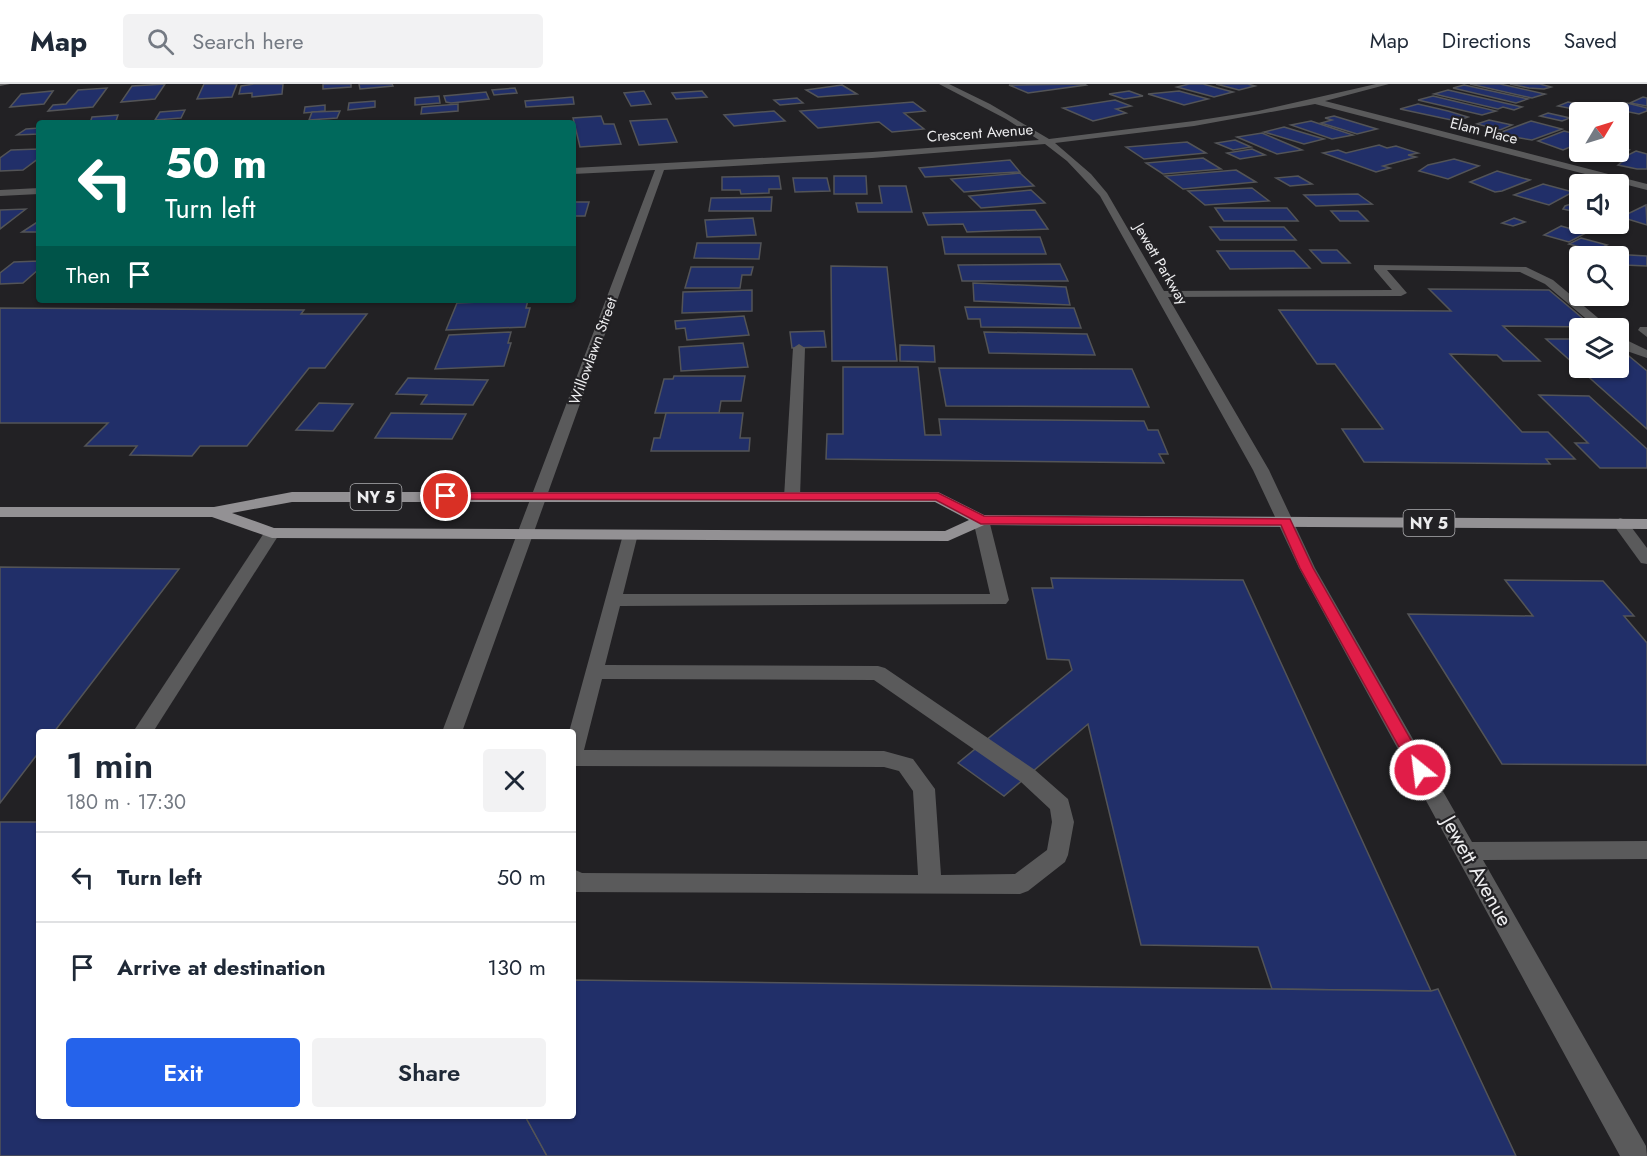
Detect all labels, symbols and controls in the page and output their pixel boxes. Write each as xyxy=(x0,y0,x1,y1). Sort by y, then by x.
search box xyxy=(123,14,543,68)
text: Map xyxy=(30,21,87,62)
icon: search xyxy=(144,25,177,58)
text: Search here xyxy=(192,25,304,57)
text: Map xyxy=(1370,26,1409,56)
text: Directions xyxy=(1442,26,1531,56)
text: Saved xyxy=(1564,26,1617,56)
north arrow xyxy=(1569,102,1629,162)
map controls xyxy=(1569,102,1629,378)
street label: Elam Place xyxy=(1448,112,1520,150)
street label: Crescent Avenue xyxy=(926,118,1034,148)
text: 50 m xyxy=(165,133,267,194)
icon: left xyxy=(66,144,144,222)
button: sound xyxy=(1569,174,1629,234)
text: Turn left xyxy=(165,189,255,228)
street label: Jewett Parkway xyxy=(1128,217,1194,309)
button: search xyxy=(1569,246,1629,306)
icon: arrive xyxy=(123,258,156,291)
text: Then xyxy=(66,259,111,291)
street label: Willowlawn Street xyxy=(563,294,623,408)
button: layers xyxy=(1569,318,1629,378)
pin xyxy=(420,470,471,521)
icon: arrive xyxy=(429,479,462,512)
road number: NY 5 xyxy=(350,484,401,510)
road number: NY 5 xyxy=(1404,510,1454,536)
position arrow xyxy=(1388,738,1452,802)
text: 1 min xyxy=(66,739,153,791)
button: close xyxy=(483,749,546,812)
text: 180 m · 17:30 xyxy=(66,788,186,817)
street label: Jewett Avenue xyxy=(1433,808,1520,932)
icon: left xyxy=(66,861,99,894)
text: Turn left xyxy=(117,861,202,893)
text: 50 m xyxy=(497,861,546,893)
icon: arrive xyxy=(66,951,99,984)
text: Arrive at destination xyxy=(117,951,326,983)
text: 130 m xyxy=(487,951,546,983)
button: Exit xyxy=(66,1038,300,1107)
button: Share xyxy=(312,1038,546,1107)

